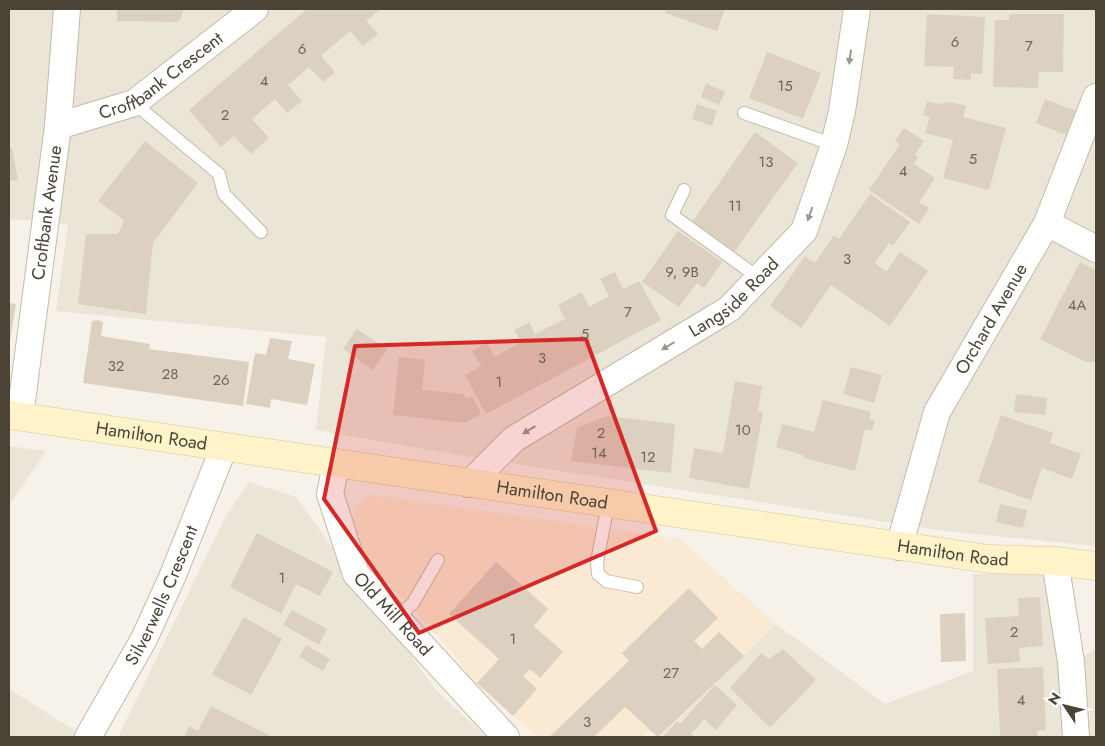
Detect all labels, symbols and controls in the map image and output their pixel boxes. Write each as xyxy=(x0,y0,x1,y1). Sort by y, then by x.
street label: Croftbank Crescent xyxy=(96,25,229,126)
house number: 6 xyxy=(951,31,959,53)
house number: 7 xyxy=(1025,35,1033,57)
house number: 6 xyxy=(298,38,306,60)
one-way arrow xyxy=(845,49,853,65)
house number: 4 xyxy=(260,70,269,92)
house number: 15 xyxy=(777,75,793,97)
house number: 2 xyxy=(221,104,229,126)
street label: Croftbank Avenue xyxy=(25,144,68,282)
house number: 5 xyxy=(969,148,977,170)
house number: 13 xyxy=(759,151,773,173)
house number: 4 xyxy=(899,160,908,182)
house number: 11 xyxy=(728,195,742,217)
one-way arrow xyxy=(806,207,814,222)
house number: 3 xyxy=(843,248,851,270)
street label: Langside Road xyxy=(684,252,785,343)
street label: Orchard Avenue xyxy=(949,258,1034,379)
house number: 9, 9B xyxy=(665,261,699,283)
house number: 4A xyxy=(1068,294,1086,316)
house number: 7 xyxy=(624,301,632,323)
house number: 5 xyxy=(581,323,589,345)
one-way arrow xyxy=(662,341,675,350)
house number: 3 xyxy=(538,347,546,369)
house number: 32 xyxy=(108,355,124,377)
house number: 28 xyxy=(162,363,178,385)
house number: 26 xyxy=(212,369,230,391)
house number: 1 xyxy=(496,371,502,393)
street label: Hamilton Road xyxy=(94,415,209,457)
house number: 10 xyxy=(735,419,751,441)
house number: 2 xyxy=(597,422,605,444)
one-way arrow xyxy=(523,426,536,435)
house number: 14 xyxy=(591,442,607,464)
house number: 12 xyxy=(640,446,656,468)
street label: Hamilton Road xyxy=(495,474,610,516)
street label: Silverwells Crescent xyxy=(119,521,205,670)
street label: Hamilton Road xyxy=(895,533,1009,573)
street label: Old Mill Road xyxy=(347,566,438,662)
house number: 1 xyxy=(279,567,285,589)
house number: 2 xyxy=(1010,621,1018,643)
house number: 1 xyxy=(510,628,516,650)
house number: 27 xyxy=(663,662,679,684)
north arrow xyxy=(1040,681,1090,731)
text: N xyxy=(1043,688,1066,709)
house number: 4 xyxy=(1017,689,1026,711)
house number: 3 xyxy=(583,711,591,733)

